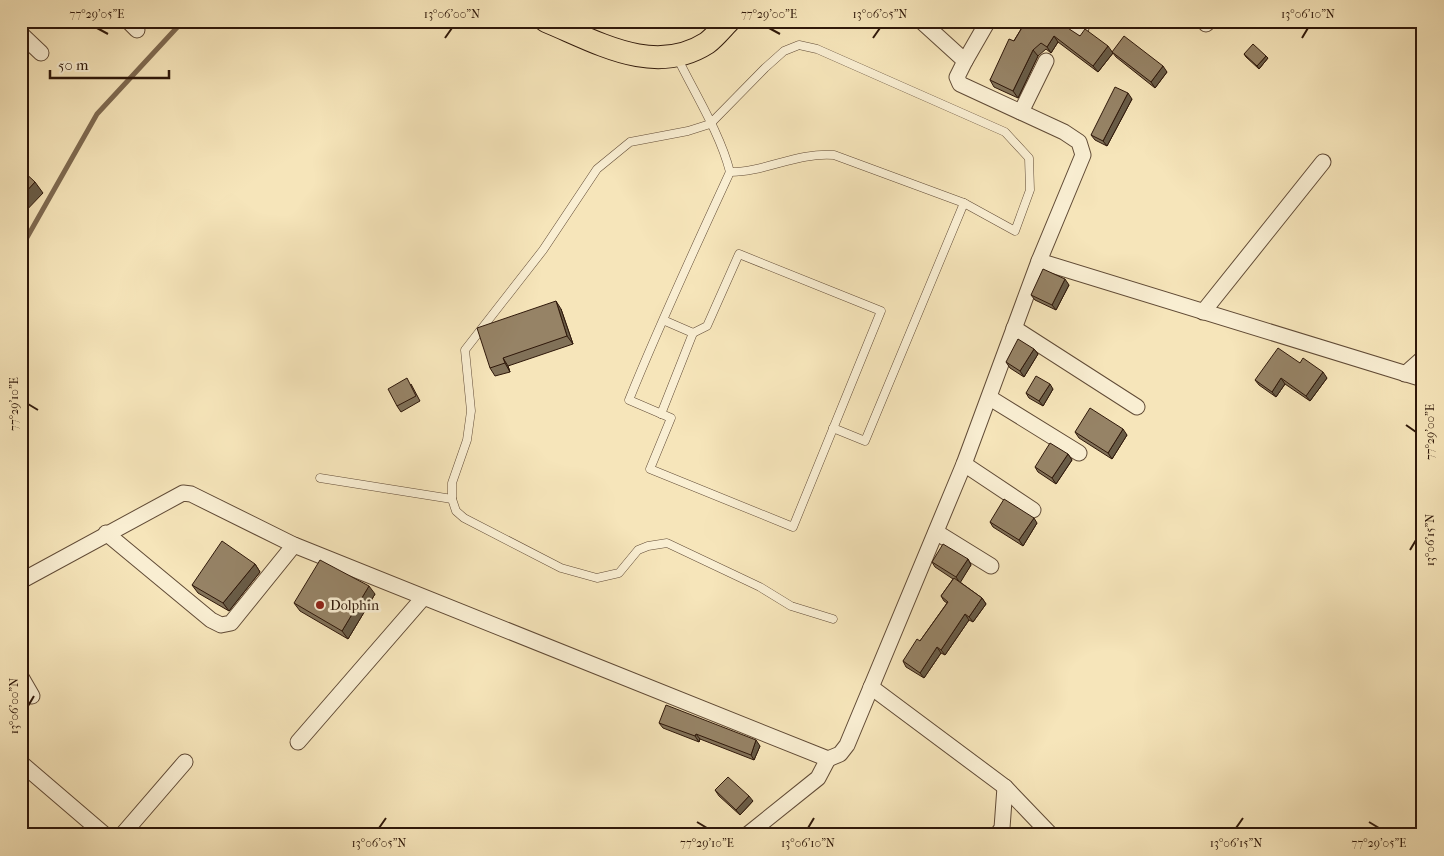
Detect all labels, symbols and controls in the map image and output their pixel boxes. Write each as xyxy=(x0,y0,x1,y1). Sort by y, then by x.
text: 77°29'05"E xyxy=(70,7,124,21)
text: 13°06'00"N xyxy=(424,7,480,21)
text: 77°29'00"E xyxy=(741,7,797,21)
text: 13°06'05"N xyxy=(853,7,907,21)
text: 13°06'10"N xyxy=(1281,7,1335,21)
scale bar xyxy=(50,48,169,80)
text: 50 m xyxy=(58,56,89,74)
text: 77°29'10"E xyxy=(7,377,21,431)
text: 77°29'00"E xyxy=(1423,404,1437,460)
text: 13°06'15"N xyxy=(1423,514,1437,566)
place label: Dolphin xyxy=(330,597,379,614)
marker: Dolphin xyxy=(314,599,326,611)
text: 13°06'00"N xyxy=(7,678,21,734)
text: 13°06'05"N xyxy=(352,836,406,850)
text: 77°29'10"E xyxy=(680,836,734,850)
text: 13°06'10"N xyxy=(781,836,835,850)
text: 13°06'15"N xyxy=(1210,836,1262,850)
text: 77°29'05"E xyxy=(1352,836,1406,850)

